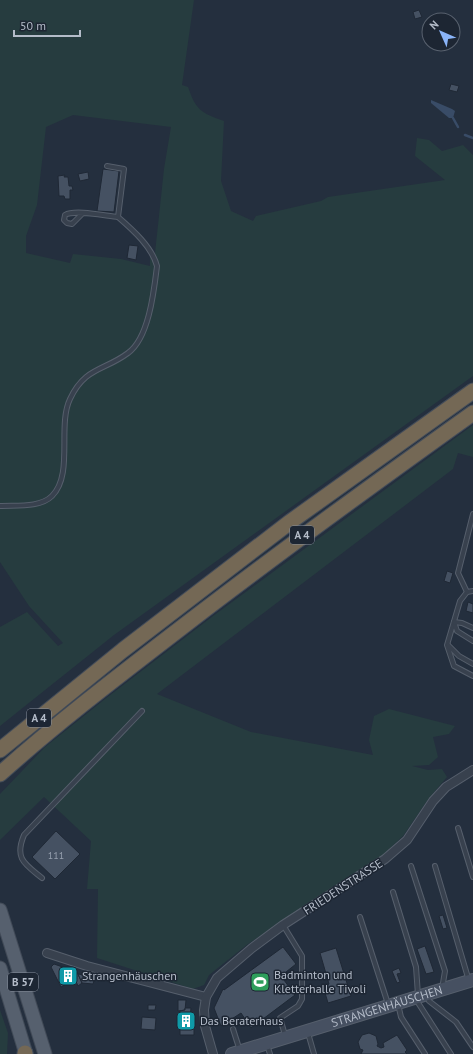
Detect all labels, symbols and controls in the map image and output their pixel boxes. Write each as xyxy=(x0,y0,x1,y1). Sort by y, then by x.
scale bar xyxy=(14,12,80,38)
north arrow xyxy=(421,12,461,52)
text: N xyxy=(426,17,441,32)
text: 50 m xyxy=(20,18,46,33)
road number: A 4 xyxy=(290,526,314,544)
road number: A 4 xyxy=(27,709,51,727)
house number: 111 xyxy=(48,849,64,862)
street label: FRIEDENSTRASSE xyxy=(300,855,385,918)
building icon: Strangenhäuschen xyxy=(57,965,79,987)
place label: Badminton und Kletterhalle Tivoli xyxy=(274,967,366,996)
place label: Strangenhäuschen xyxy=(82,968,177,983)
sports icon: Badminton und Kletterhalle Tivoli xyxy=(249,971,271,993)
road number: B 57 xyxy=(8,973,38,991)
street label: STRANGENHÄUSCHEN xyxy=(329,982,444,1030)
building icon: Das Beraterhaus xyxy=(175,1010,197,1032)
place label: Das Beraterhaus xyxy=(200,1013,283,1028)

